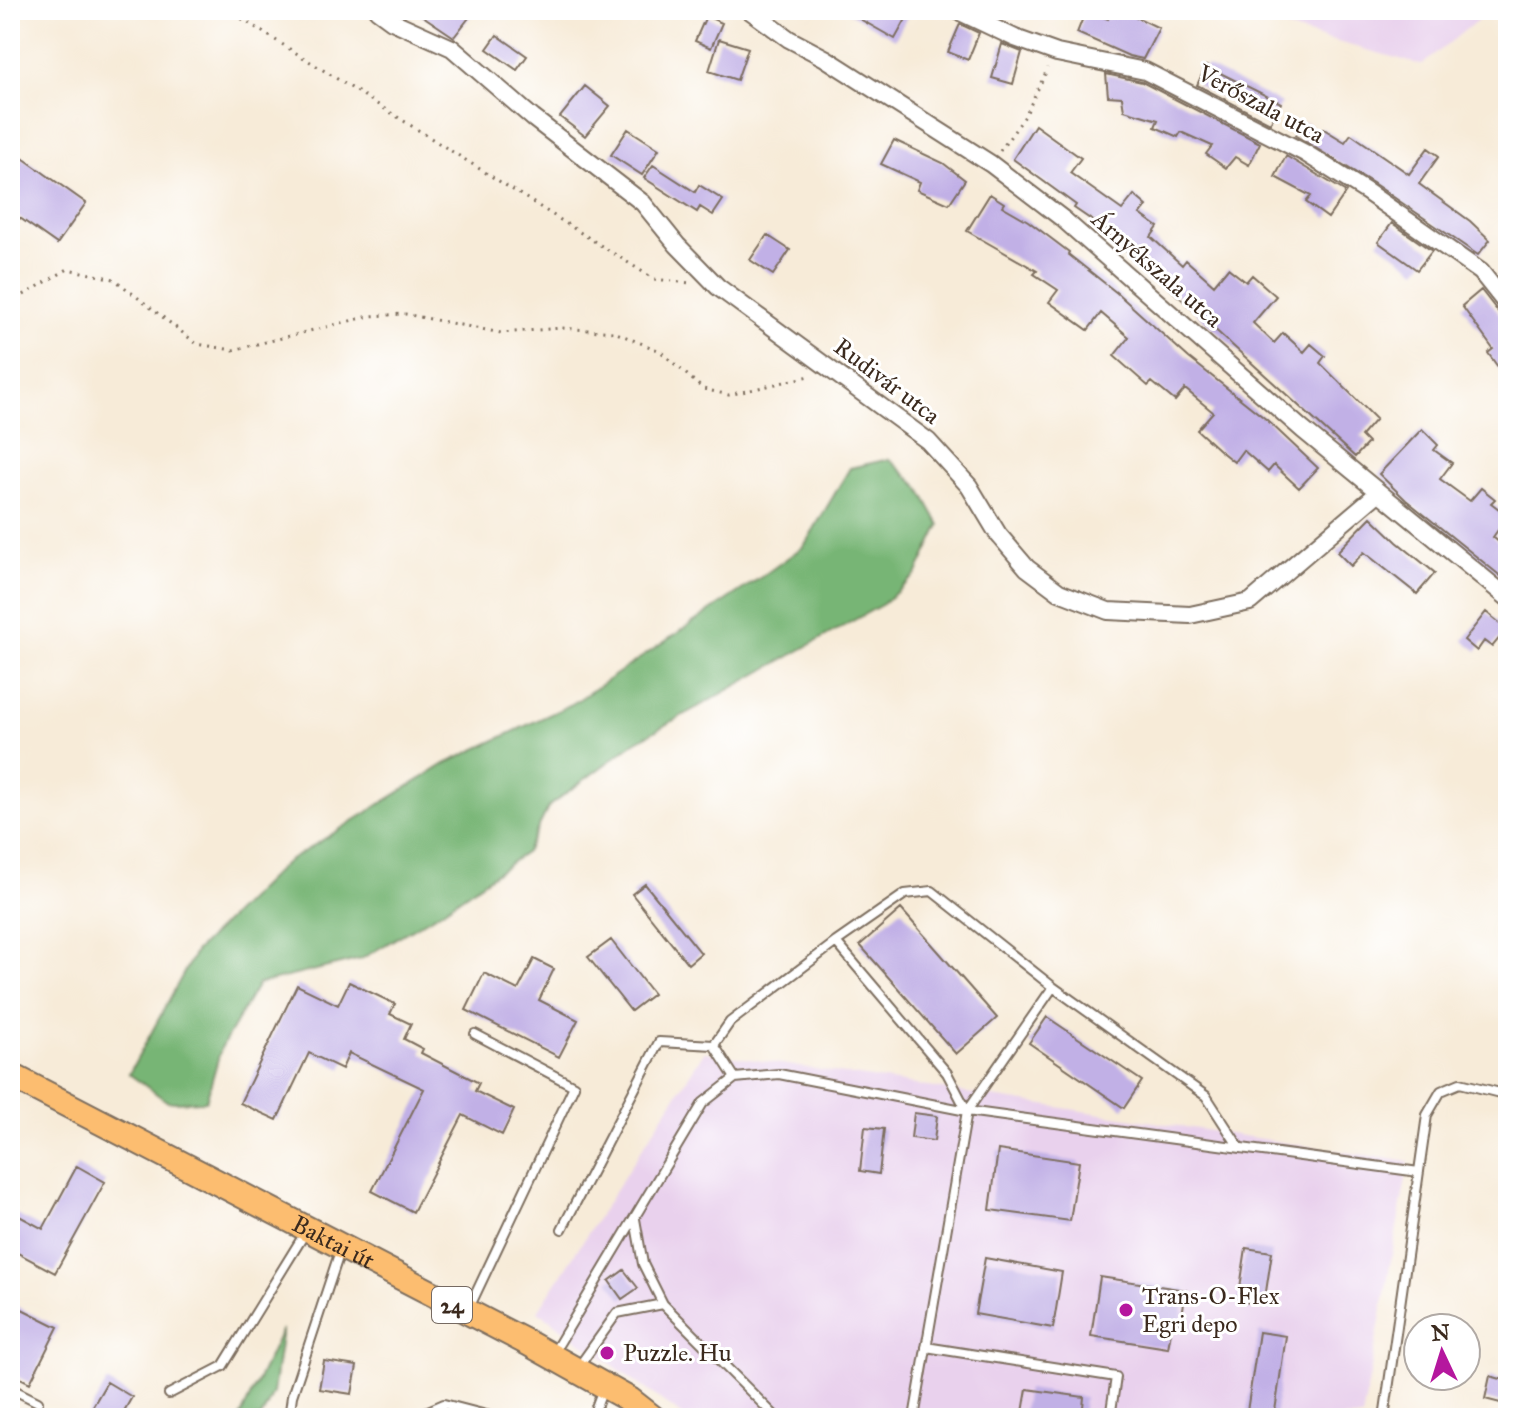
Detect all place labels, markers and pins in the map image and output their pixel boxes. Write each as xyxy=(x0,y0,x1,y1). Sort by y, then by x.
place label: Trans-O-Flex Egri depo xyxy=(1142,1281,1280,1339)
marker: Trans-O-Flex Egri depo xyxy=(1117,1301,1135,1319)
place label: Puzzle. Hu xyxy=(623,1338,732,1368)
marker: Puzzle. Hu xyxy=(598,1344,616,1362)

